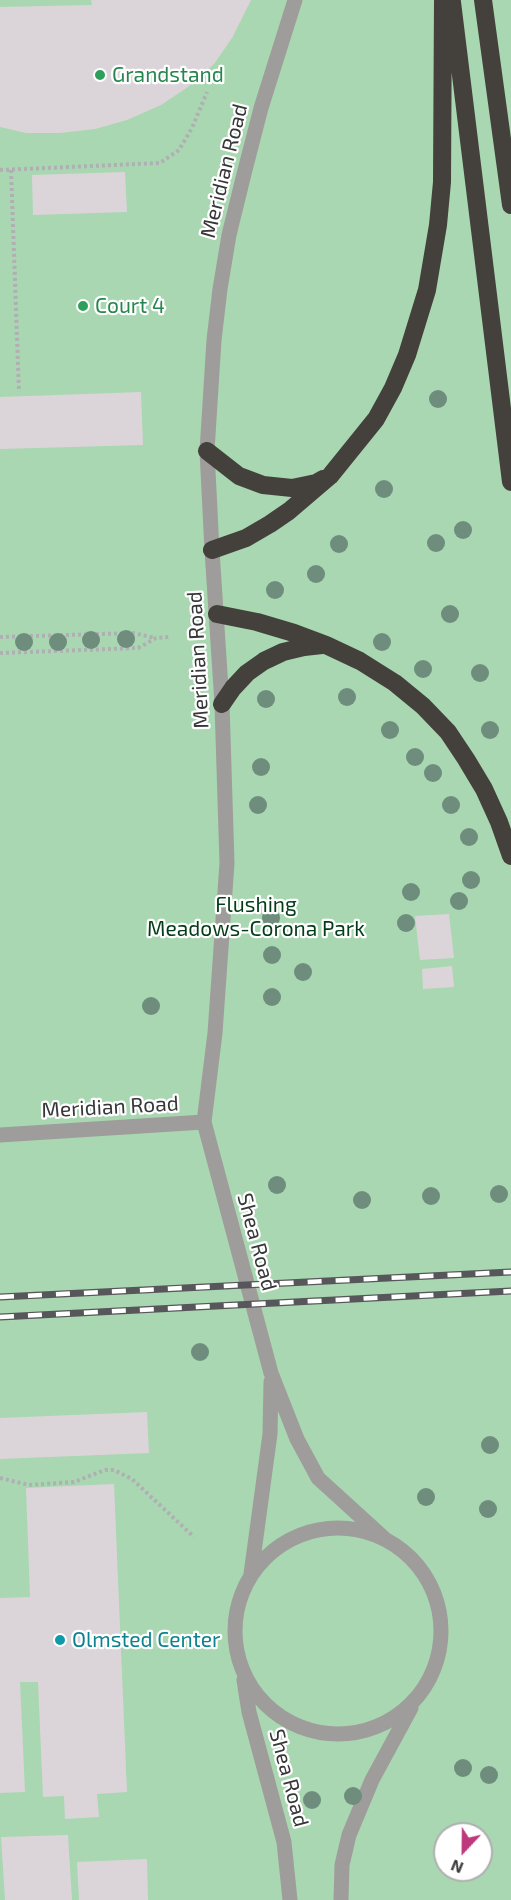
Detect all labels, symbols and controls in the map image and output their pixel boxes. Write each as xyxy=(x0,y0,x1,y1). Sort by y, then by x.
place label: Grandstand xyxy=(112,62,224,88)
marker: Grandstand xyxy=(93,68,107,82)
street label: Meridian Road xyxy=(195,101,253,241)
place label: Court 4 xyxy=(95,293,165,319)
marker: Court 4 xyxy=(76,299,90,313)
street label: Meridian Road xyxy=(182,591,214,729)
park label: Flushing Meadows-Corona Park xyxy=(147,892,365,942)
street label: Meridian Road xyxy=(41,1091,179,1123)
street label: Shea Road xyxy=(232,1191,282,1293)
place label: Olmsted Center xyxy=(72,1627,220,1653)
marker: Olmsted Center xyxy=(53,1633,67,1647)
street label: Shea Road xyxy=(264,1727,314,1829)
north arrow xyxy=(433,1822,493,1882)
text: N xyxy=(448,1856,466,1878)

